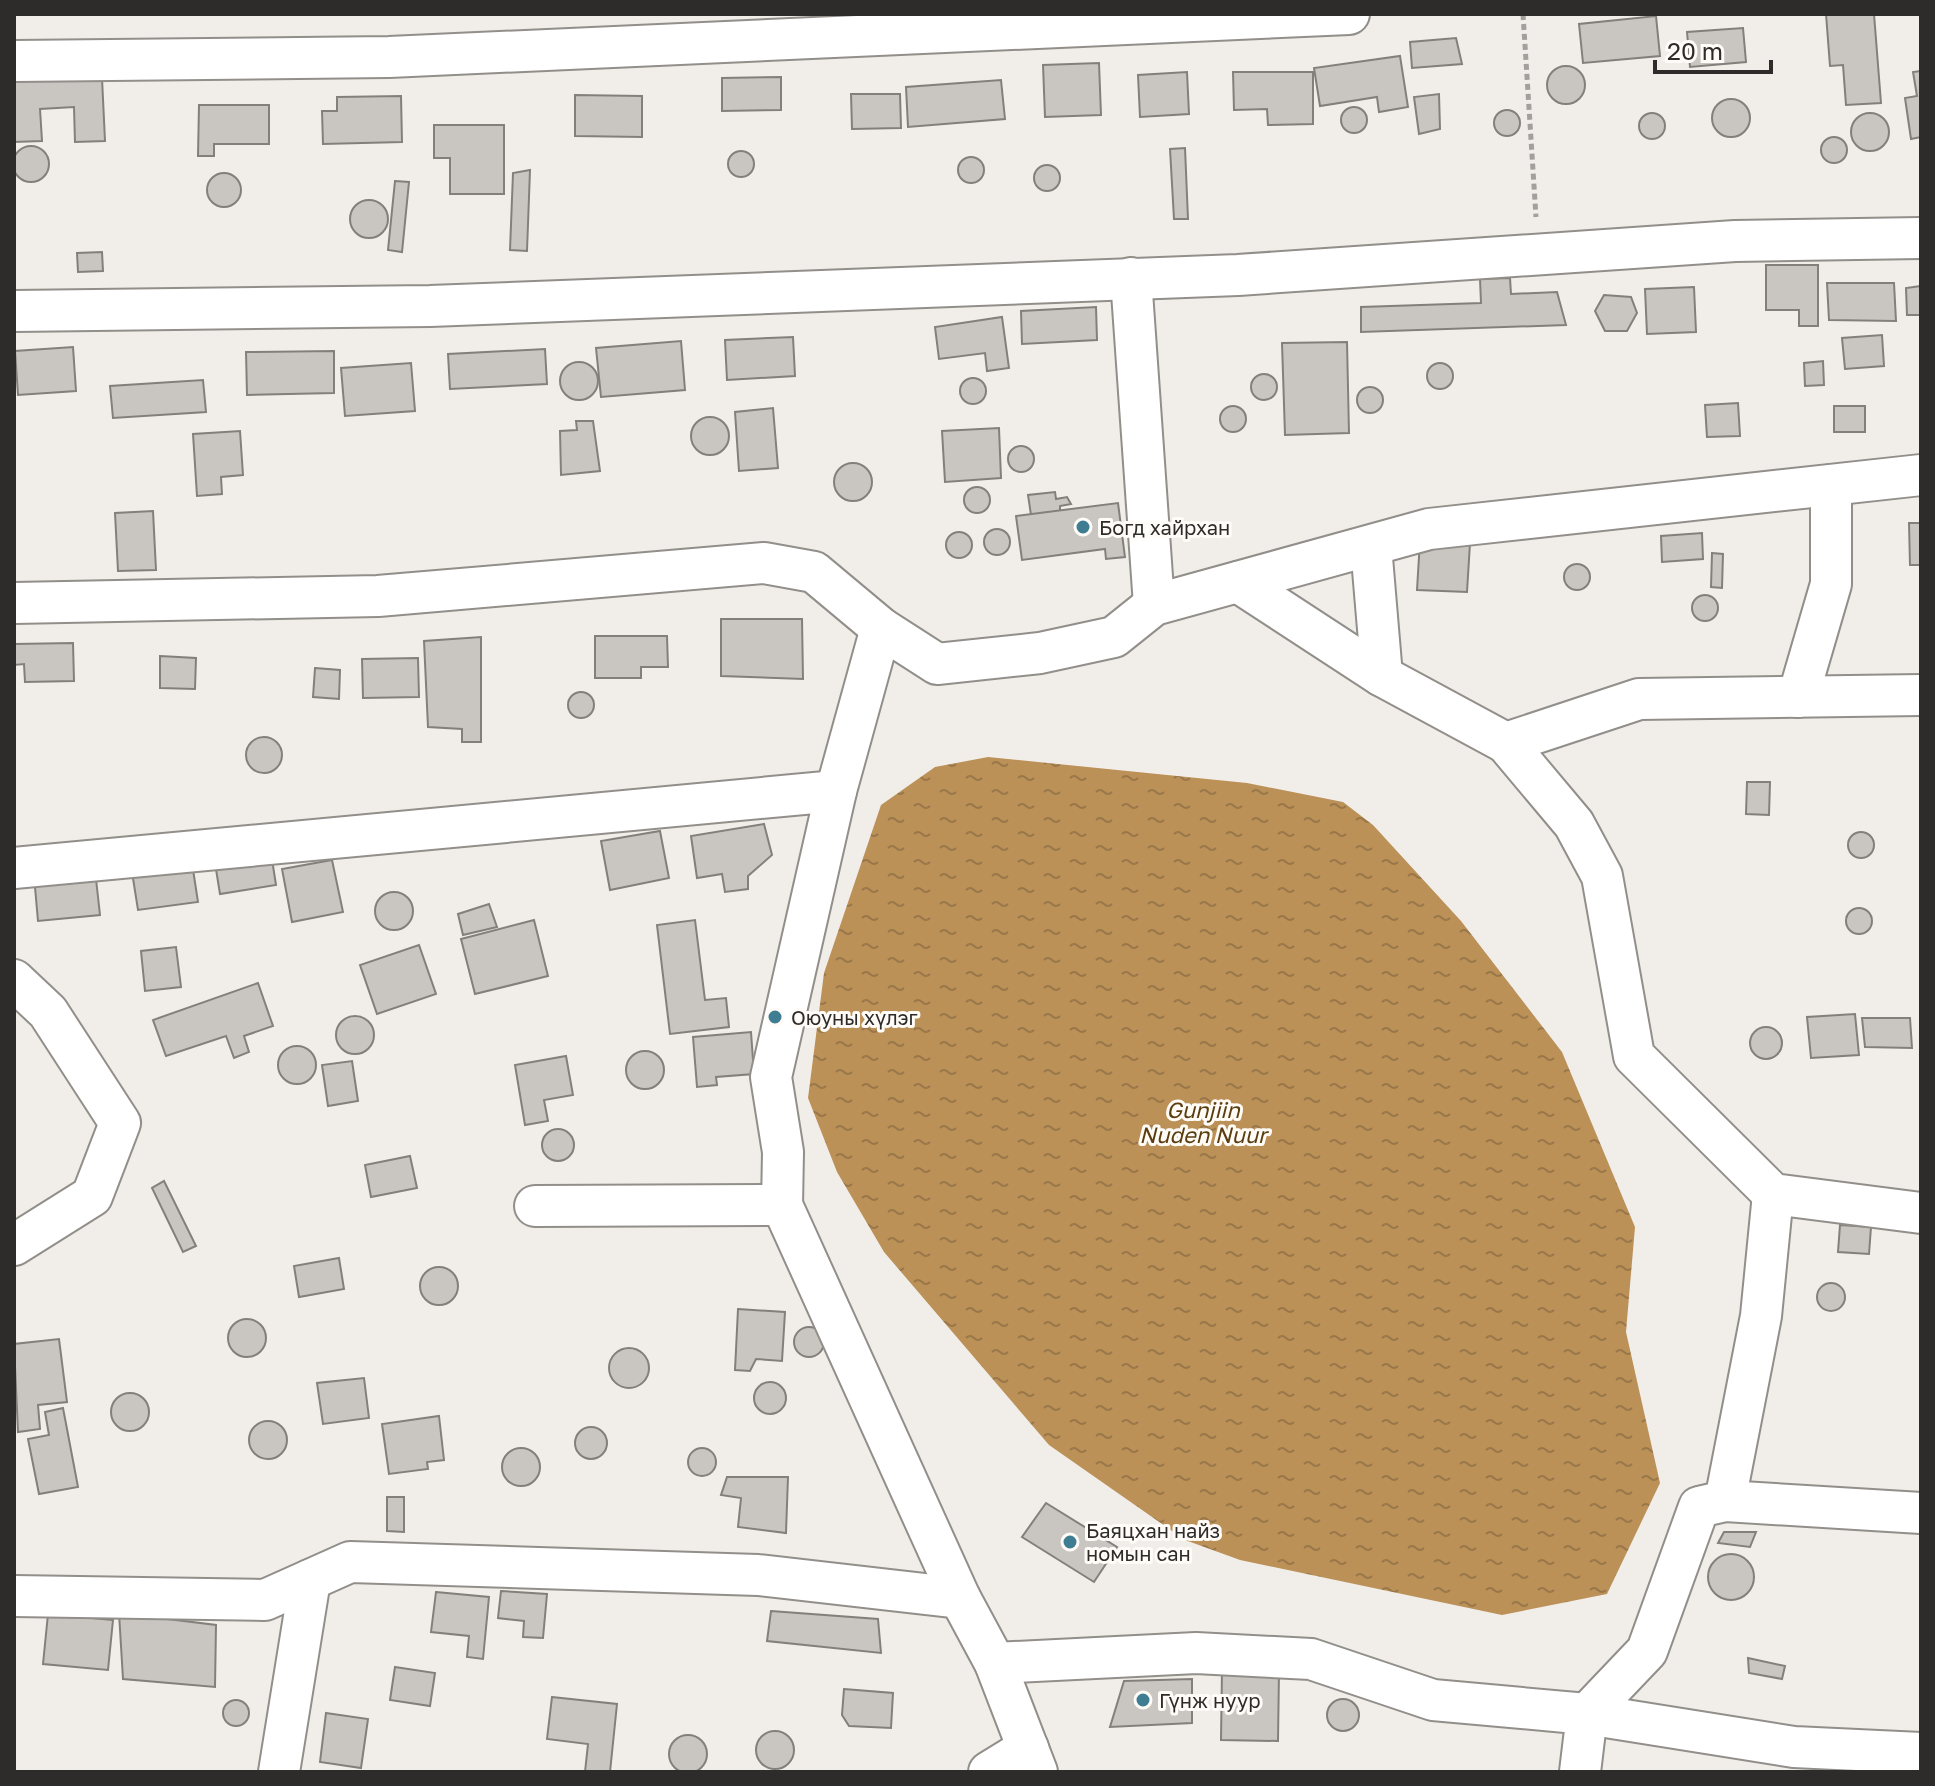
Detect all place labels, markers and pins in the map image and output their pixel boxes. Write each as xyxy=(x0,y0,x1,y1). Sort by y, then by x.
place label: Богд хайрхан xyxy=(1099,515,1230,539)
marker: Богд хайрхан xyxy=(1074,518,1092,536)
place label: Оюуны хүлэг xyxy=(791,1005,918,1030)
marker: Оюуны хүлэг xyxy=(766,1008,784,1026)
place label: Баяцхан найз номын сан xyxy=(1086,1518,1220,1565)
marker: Баяцхан найз номын сан xyxy=(1061,1533,1079,1551)
place label: Гүнж нуур xyxy=(1159,1688,1261,1713)
marker: Гүнж нуур xyxy=(1134,1691,1152,1709)

